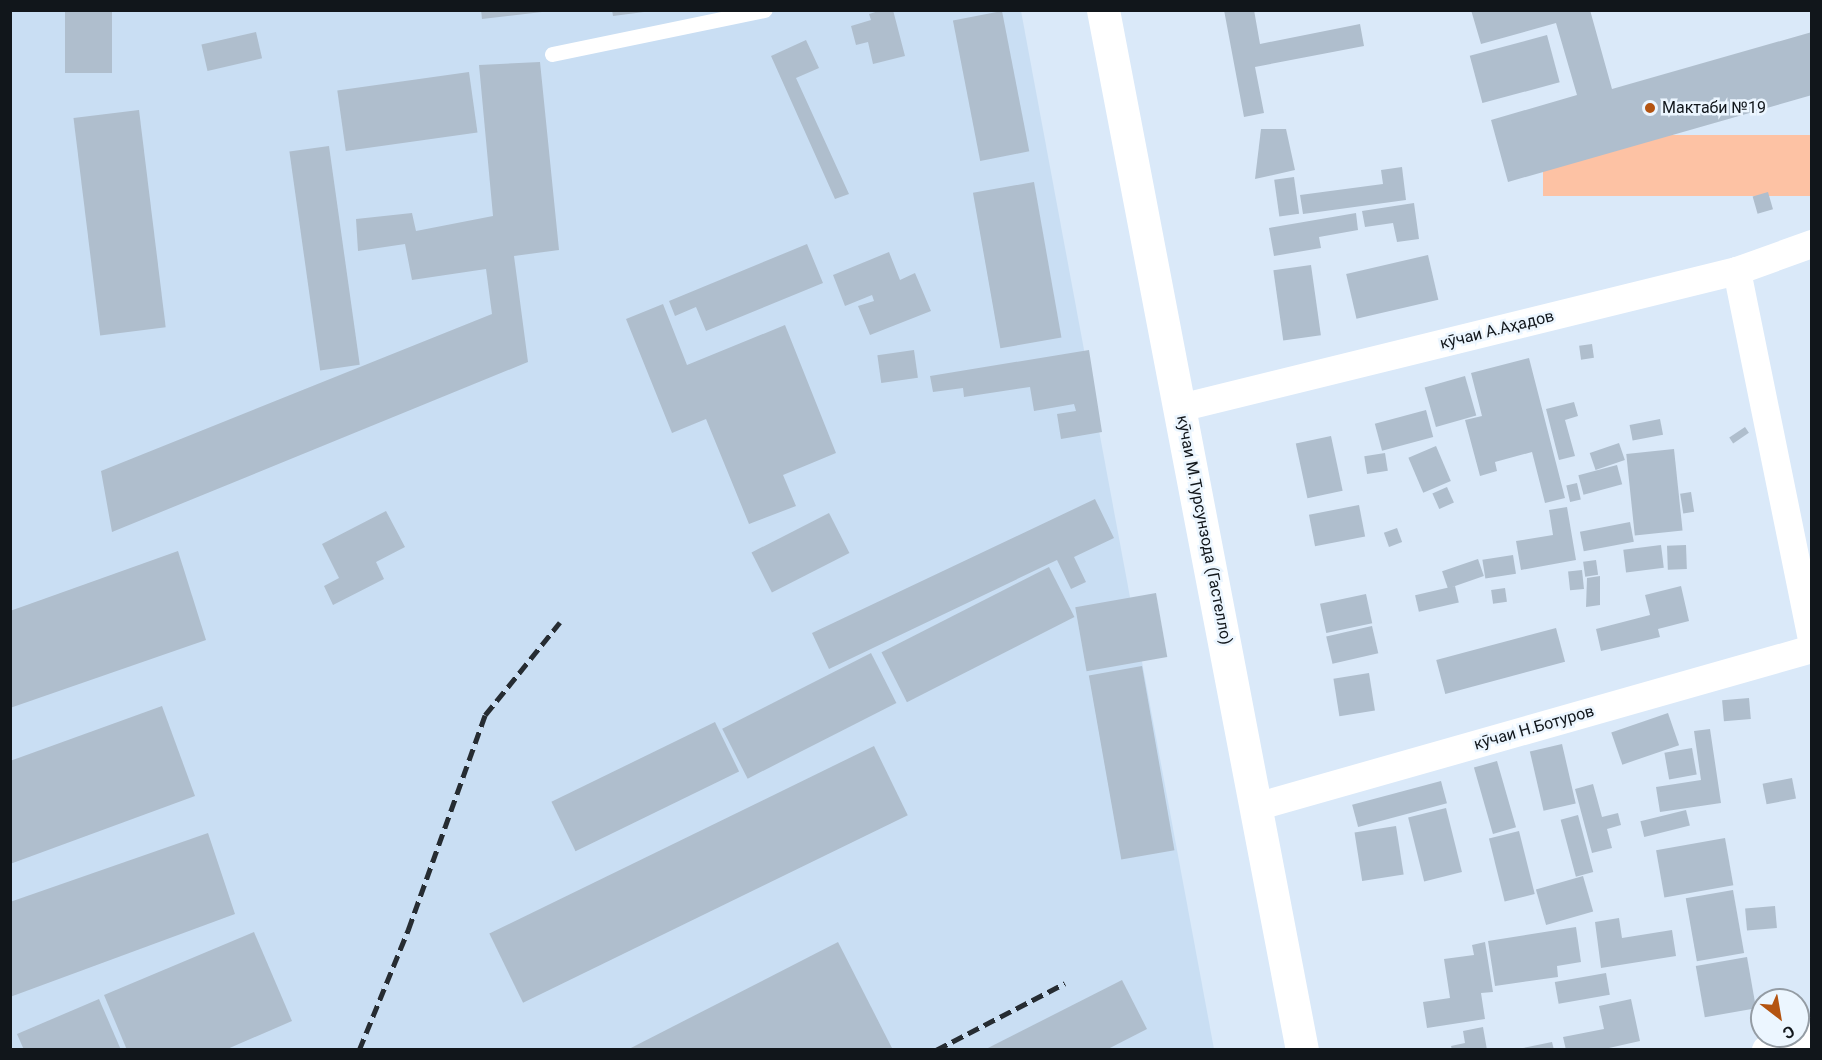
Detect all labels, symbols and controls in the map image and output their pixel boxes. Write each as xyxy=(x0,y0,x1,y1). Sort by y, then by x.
place label: Мактаби №19 xyxy=(1662,98,1766,118)
marker: Мактаби №19 xyxy=(1643,101,1657,115)
street label: кӯчаи А.Аҳадов xyxy=(1438,307,1556,353)
street label: кӯчаи М.Турсунзода (Гастелло) xyxy=(1172,414,1236,646)
street label: кӯчаи Н.Ботуров xyxy=(1472,702,1596,754)
north arrow xyxy=(1750,988,1810,1048)
text: С xyxy=(1779,1021,1798,1043)

